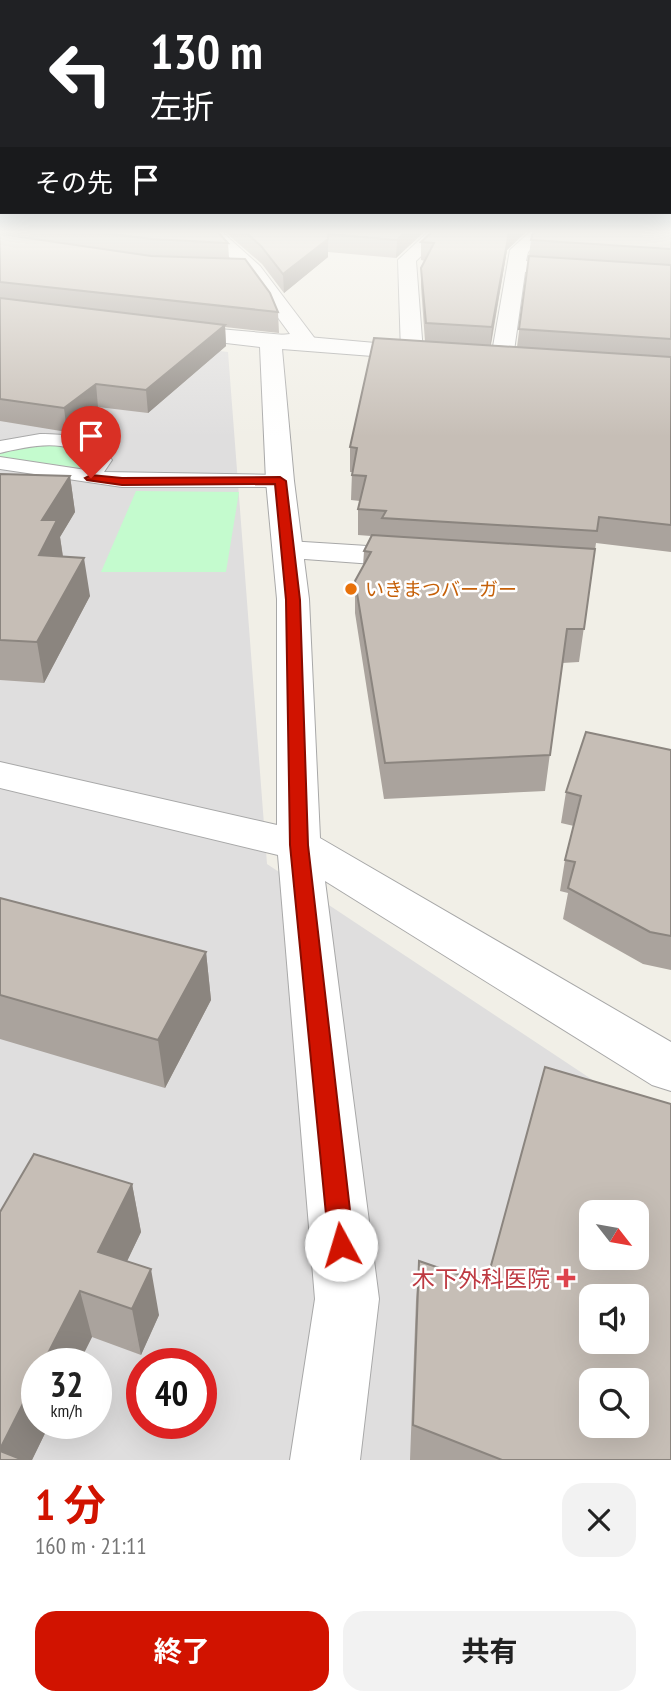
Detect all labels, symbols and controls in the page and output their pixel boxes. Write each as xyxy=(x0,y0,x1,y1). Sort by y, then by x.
text: 130 m xyxy=(150,19,263,83)
icon: left xyxy=(35,28,126,119)
text: 左折 xyxy=(150,85,214,127)
icon: arrive xyxy=(127,161,165,199)
text: その先 xyxy=(35,166,113,199)
pin xyxy=(61,406,121,478)
icon: arrive xyxy=(72,417,110,455)
place label: いきまつバーガー xyxy=(365,577,517,601)
marker: いきまつバーガー xyxy=(343,581,359,597)
north arrow xyxy=(579,1200,649,1270)
map controls xyxy=(579,1200,649,1438)
position arrow xyxy=(304,1208,378,1282)
place label: 木下外科医院 xyxy=(412,1264,550,1293)
marker: 木下外科医院 xyxy=(556,1268,576,1288)
button: sound xyxy=(579,1284,649,1354)
speed limit sign: 40 xyxy=(126,1348,217,1439)
text: 32 xyxy=(50,1361,83,1407)
button: search xyxy=(579,1368,649,1438)
text: km/h xyxy=(51,1399,82,1422)
text: 1 分 xyxy=(35,1477,106,1532)
button: close xyxy=(562,1483,636,1557)
text: 160 m · 21:11 xyxy=(35,1531,147,1560)
button: 終了 xyxy=(35,1611,329,1691)
button: 共有 xyxy=(343,1611,636,1691)

